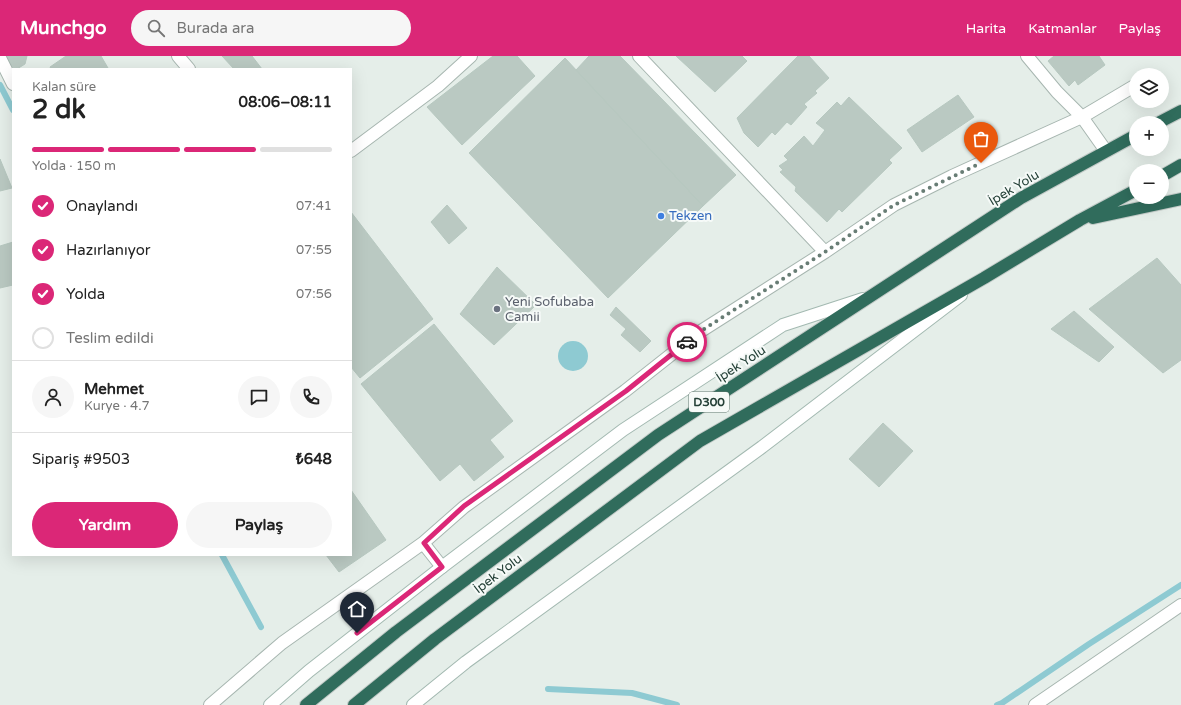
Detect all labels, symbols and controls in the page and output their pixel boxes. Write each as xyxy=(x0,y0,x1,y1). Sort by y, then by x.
search box xyxy=(131,10,411,46)
text: Munchgo xyxy=(20,17,107,39)
icon: search xyxy=(145,17,167,39)
text: Burada ara xyxy=(177,19,255,37)
text: Harita xyxy=(966,20,1006,37)
text: Katmanlar xyxy=(1028,20,1097,37)
text: Paylaş xyxy=(1119,20,1161,37)
map controls xyxy=(1129,68,1169,204)
button: layers xyxy=(1129,68,1169,108)
text: Kalan süre xyxy=(32,79,96,95)
text: 08:06–08:11 xyxy=(239,93,332,111)
text: 2 dk xyxy=(32,94,86,125)
button: + xyxy=(1129,116,1169,156)
pin xyxy=(964,122,998,163)
icon: bag xyxy=(970,128,992,150)
text: Yolda · 150 m xyxy=(32,158,116,174)
button: − xyxy=(1129,164,1169,204)
street label: İpek Yolu xyxy=(986,167,1042,209)
icon: check xyxy=(32,195,54,217)
text: Onaylandı xyxy=(66,197,138,215)
text: 07:41 xyxy=(296,198,332,214)
place label: Tekzen xyxy=(669,208,712,224)
marker: Tekzen xyxy=(656,211,666,221)
icon: check xyxy=(32,239,54,261)
text: Hazırlanıyor xyxy=(66,241,151,259)
text: 07:55 xyxy=(296,242,332,258)
icon: check xyxy=(32,283,54,305)
text: Yolda xyxy=(66,285,105,303)
text: 07:56 xyxy=(296,286,332,302)
place label: Yeni Sofubaba Camii xyxy=(505,294,594,325)
marker: Yeni Sofubaba Camii xyxy=(492,304,502,314)
courier xyxy=(667,322,707,362)
text: Teslim edildi xyxy=(66,329,154,347)
icon: car xyxy=(676,331,698,353)
street label: İpek Yolu xyxy=(713,342,769,386)
button: person xyxy=(32,376,74,418)
button: chat xyxy=(238,376,280,418)
button: phone xyxy=(290,376,332,418)
text: Mehmet xyxy=(84,380,144,398)
road number: D300 xyxy=(689,392,729,412)
text: Kurye · 4.7 xyxy=(84,398,150,414)
text: Sipariş #9503 xyxy=(32,450,130,468)
text: ₺648 xyxy=(296,450,332,468)
button: Yardım xyxy=(32,502,178,548)
button: Paylaş xyxy=(186,502,332,548)
street label: İpek Yolu xyxy=(471,551,525,597)
pin xyxy=(340,592,374,633)
icon: home xyxy=(346,598,368,620)

